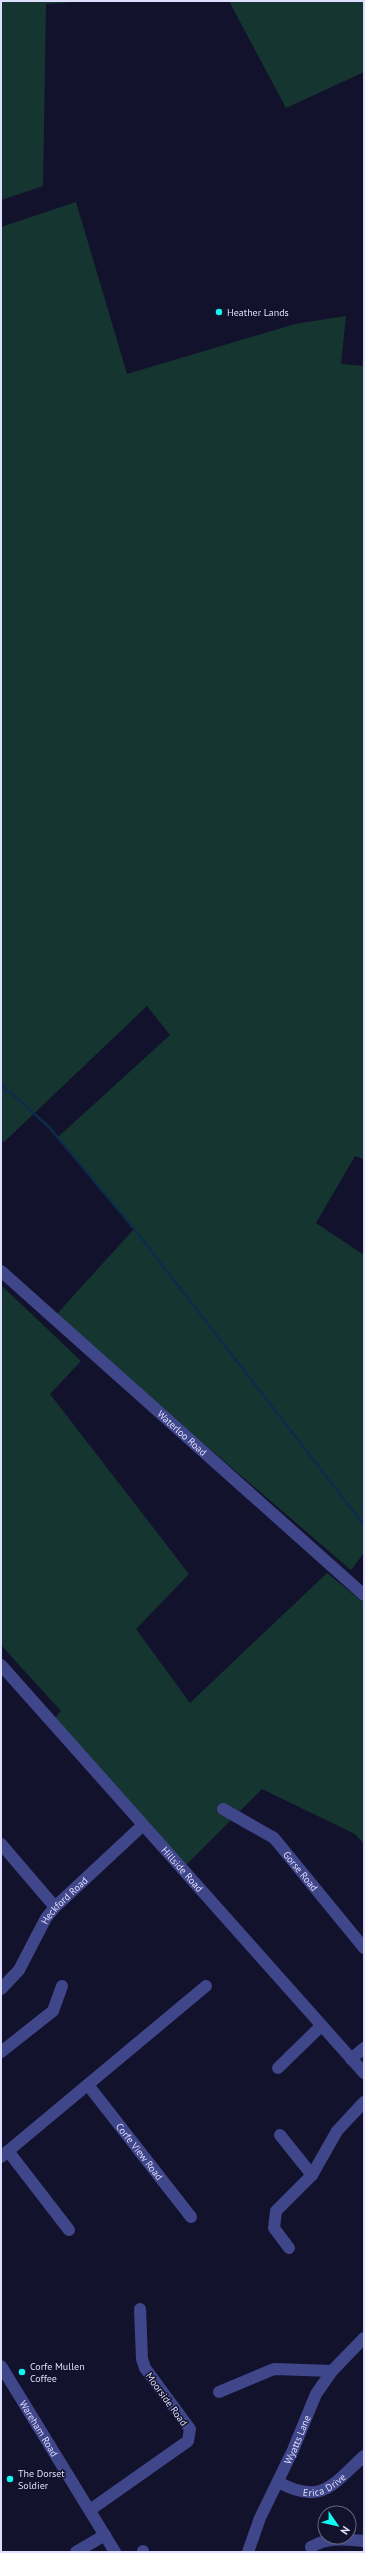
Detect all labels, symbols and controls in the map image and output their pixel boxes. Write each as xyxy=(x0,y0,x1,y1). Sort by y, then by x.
place label: Heather Lands xyxy=(227,306,289,319)
marker: Heather Lands xyxy=(214,307,224,317)
street label: Waterloo Road xyxy=(154,1408,209,1459)
street label: Hillside Road xyxy=(158,1844,206,1895)
street label: Gorse Road xyxy=(280,1848,321,1894)
street label: Heckford Road xyxy=(38,1874,91,1926)
street label: Corfe View Road xyxy=(113,2120,166,2183)
place label: Corfe Mullen Coffee xyxy=(30,2360,85,2385)
marker: Corfe Mullen Coffee xyxy=(17,2367,27,2377)
street label: Moorside Road xyxy=(143,2370,190,2429)
street label: Wareham Road xyxy=(17,2398,61,2459)
street label: Wyatts Lane xyxy=(281,2413,314,2466)
place label: The Dorset Soldier xyxy=(18,2467,65,2492)
street label: Erica Drive xyxy=(302,2471,349,2499)
marker: The Dorset Soldier xyxy=(5,2474,15,2484)
north arrow xyxy=(317,2505,357,2545)
text: N xyxy=(337,2524,353,2538)

